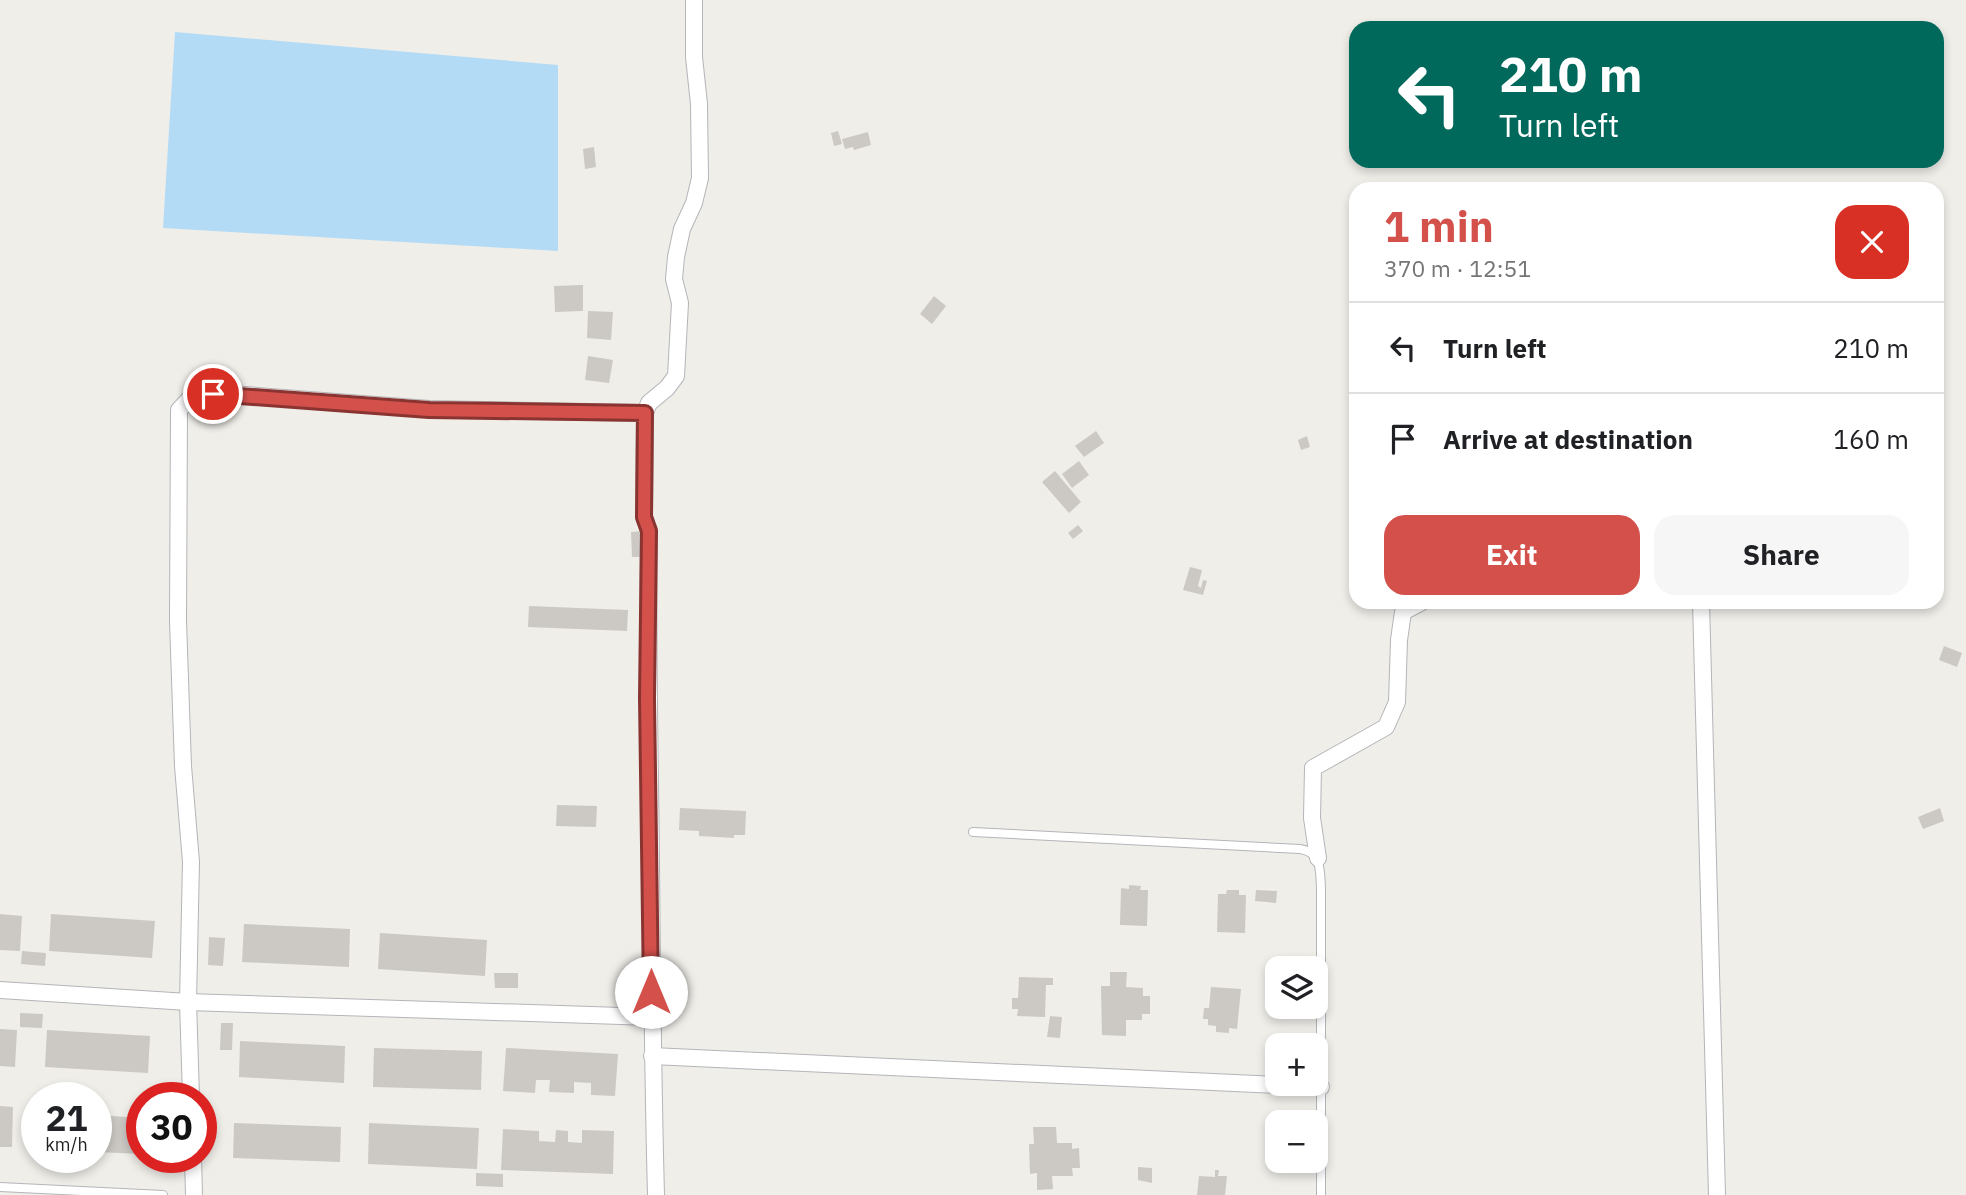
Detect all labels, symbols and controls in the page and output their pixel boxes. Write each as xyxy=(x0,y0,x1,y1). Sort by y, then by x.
text: 210 m xyxy=(1499,42,1643,105)
icon: left xyxy=(1384,49,1475,140)
text: Turn left xyxy=(1499,104,1619,146)
text: 1 min xyxy=(1384,199,1494,254)
button: close xyxy=(1835,205,1909,279)
text: 370 m · 12:51 xyxy=(1384,253,1531,283)
icon: left xyxy=(1384,329,1422,367)
text: Turn left xyxy=(1443,331,1546,365)
text: 210 m xyxy=(1833,331,1909,365)
pin xyxy=(183,364,243,424)
icon: arrive xyxy=(194,375,232,413)
icon: arrive xyxy=(1384,420,1422,458)
text: Arrive at destination xyxy=(1443,422,1693,456)
text: 160 m xyxy=(1833,422,1909,456)
button: Exit xyxy=(1384,515,1640,595)
button: Share xyxy=(1654,515,1909,595)
position arrow xyxy=(614,955,688,1029)
map controls xyxy=(1265,956,1328,1173)
button: layers xyxy=(1265,956,1328,1019)
button: + xyxy=(1265,1033,1328,1096)
speed limit sign: 30 xyxy=(126,1082,217,1173)
text: 21 xyxy=(45,1095,88,1141)
button: − xyxy=(1265,1110,1328,1173)
text: km/h xyxy=(45,1133,88,1156)

